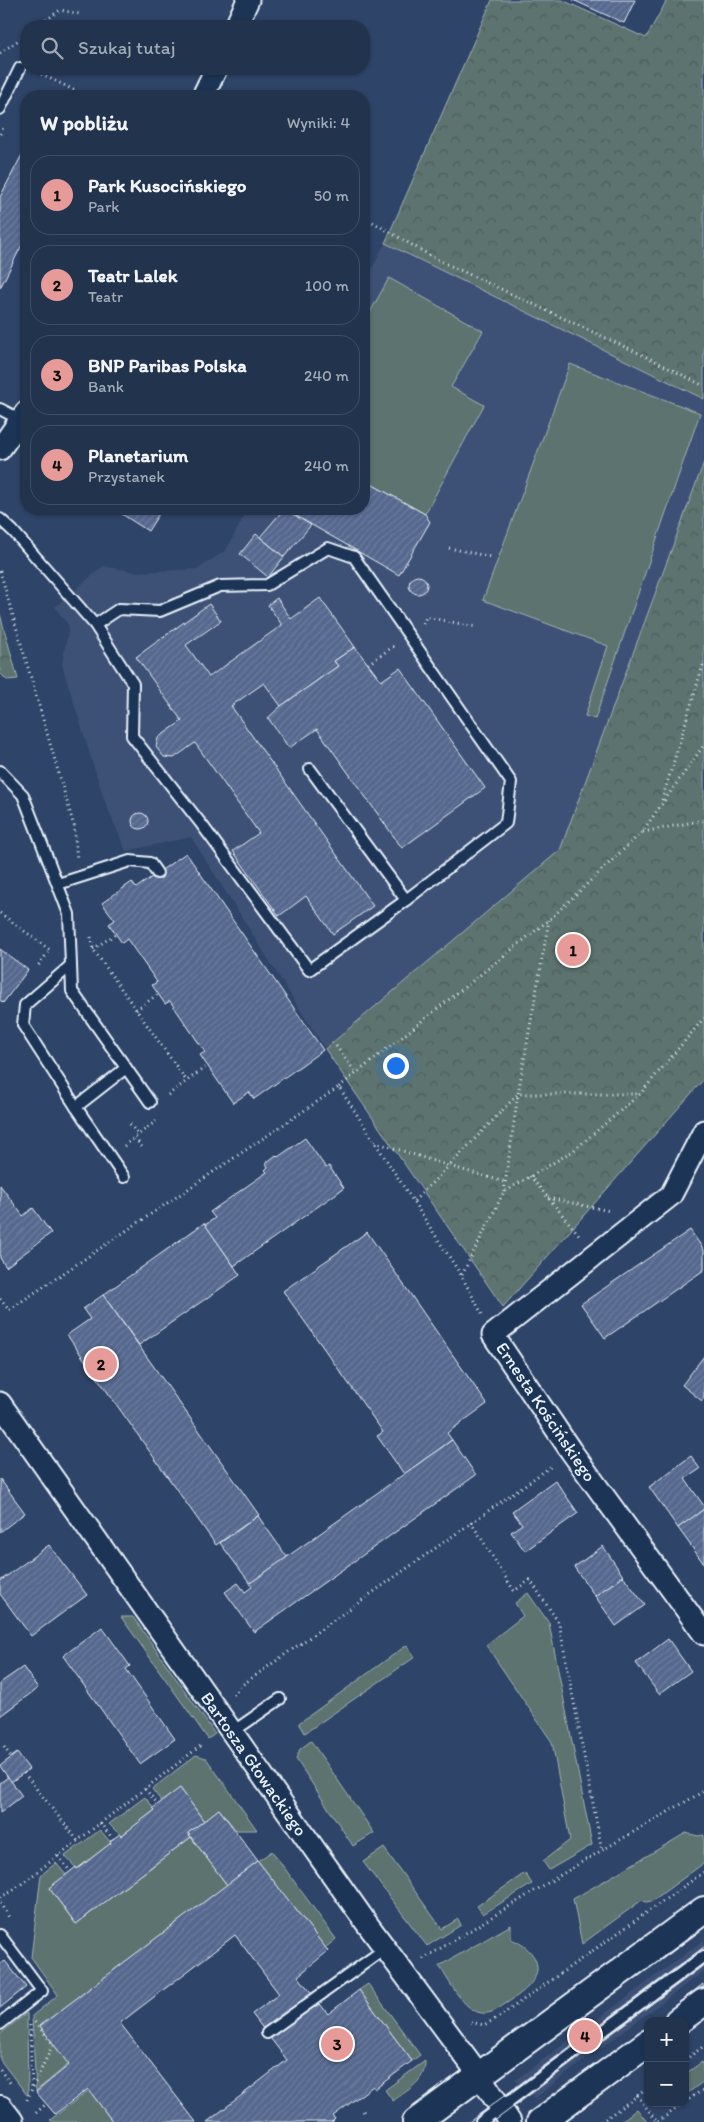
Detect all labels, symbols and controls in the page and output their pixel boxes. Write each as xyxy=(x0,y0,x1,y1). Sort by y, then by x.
search box xyxy=(20,20,370,75)
icon: search xyxy=(38,34,66,62)
text: Szukaj tutaj xyxy=(78,36,175,59)
text: W pobliżu xyxy=(40,110,128,135)
text: Wyniki: 4 xyxy=(287,113,350,132)
text: Park Kusocińskiego xyxy=(88,174,246,197)
text: 1 xyxy=(53,186,61,205)
text: 50 m xyxy=(314,186,349,205)
text: Park xyxy=(88,197,119,216)
text: Teatr Lalek xyxy=(88,264,178,287)
text: 2 xyxy=(53,276,61,295)
text: 100 m xyxy=(305,276,349,295)
text: Teatr xyxy=(88,287,123,306)
text: BNP Paribas Polska xyxy=(88,354,247,377)
text: 3 xyxy=(53,366,61,385)
text: 240 m xyxy=(304,366,349,385)
text: Bank xyxy=(88,377,124,396)
text: Planetarium xyxy=(88,444,188,467)
text: 4 xyxy=(52,456,62,475)
text: 240 m xyxy=(304,456,349,475)
text: Przystanek xyxy=(88,467,165,486)
pin: 1 xyxy=(557,931,589,969)
your location xyxy=(383,1053,409,1079)
street label: Ernesta Kościńskiego xyxy=(491,1338,601,1486)
pin: 2 xyxy=(85,1345,117,1383)
street label: Bartosza Głowackiego xyxy=(196,1688,312,1840)
pin: 4 xyxy=(569,2017,601,2055)
map controls xyxy=(644,2017,689,2107)
button: + xyxy=(644,2017,689,2062)
pin: 3 xyxy=(321,2025,353,2063)
button: − xyxy=(644,2062,689,2107)

